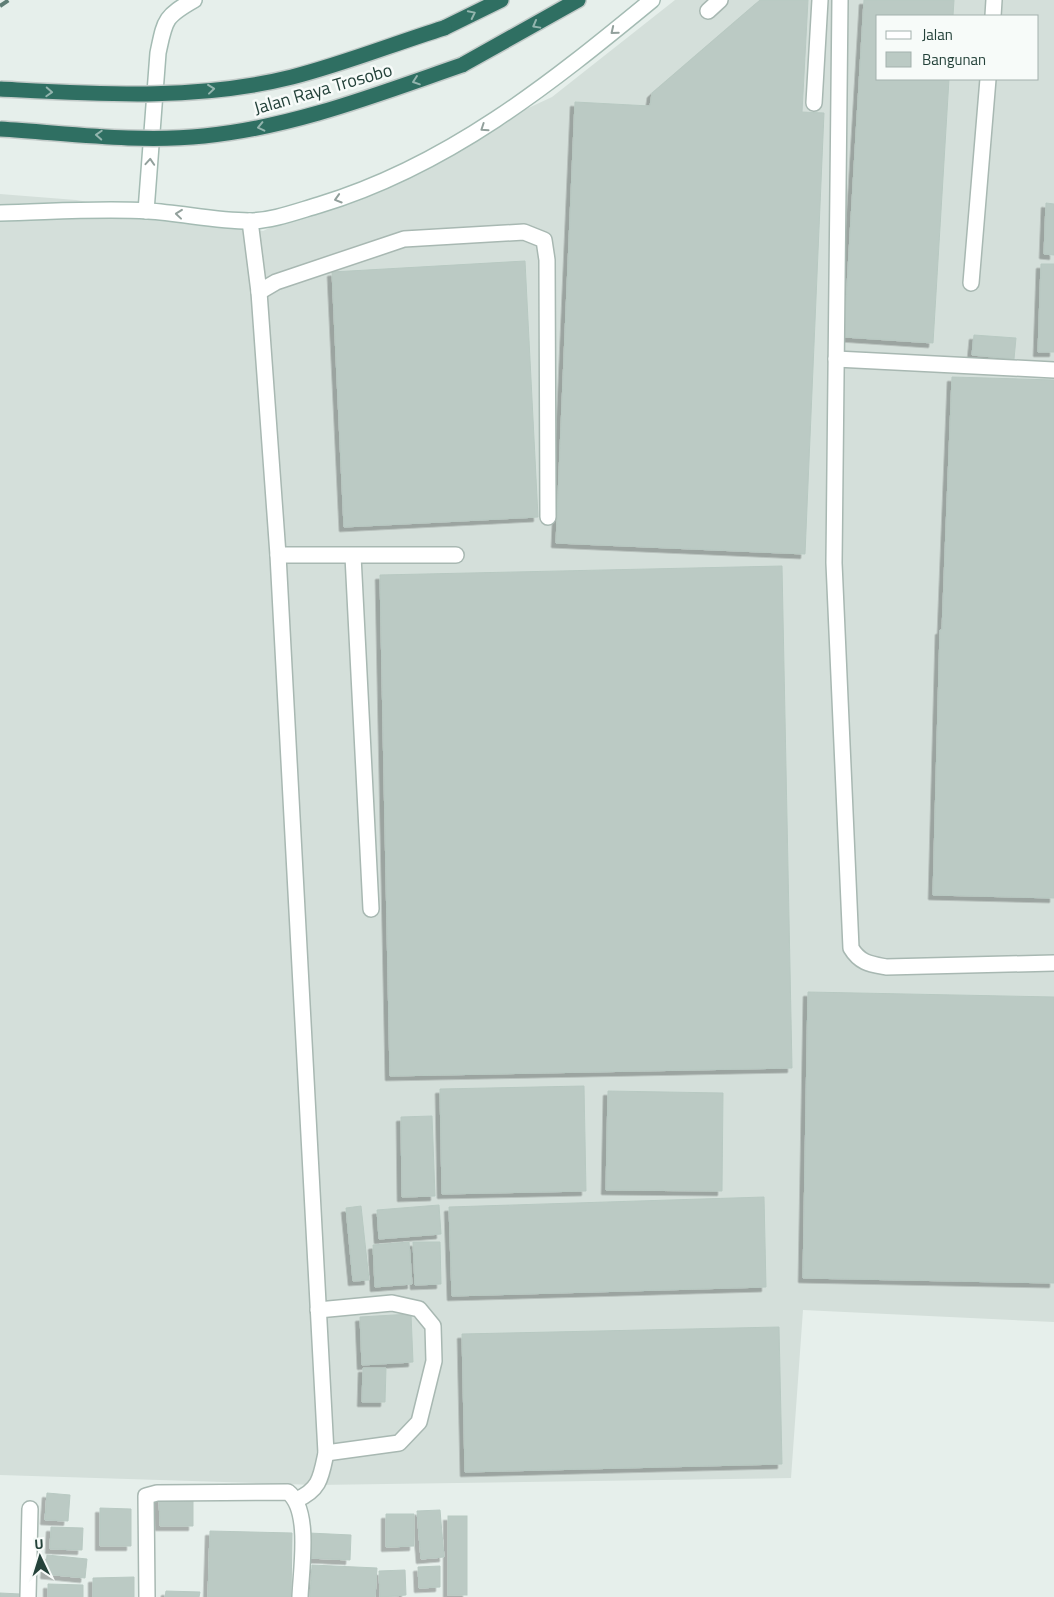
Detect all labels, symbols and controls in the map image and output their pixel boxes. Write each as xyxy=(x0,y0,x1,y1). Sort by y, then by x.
one-way arrow xyxy=(467,10,476,20)
legend xyxy=(876,15,1039,80)
one-way arrow xyxy=(532,19,541,29)
text: Jalan xyxy=(922,23,953,46)
one-way arrow xyxy=(611,25,620,34)
text: Bangunan xyxy=(922,48,986,71)
street label: Jalan Raya Trosobo xyxy=(250,56,395,121)
one-way arrow xyxy=(413,75,421,85)
one-way arrow xyxy=(207,84,215,95)
one-way arrow xyxy=(45,86,53,97)
one-way arrow xyxy=(256,121,265,132)
one-way arrow xyxy=(480,122,490,131)
one-way arrow xyxy=(95,130,103,141)
one-way arrow xyxy=(144,158,155,166)
one-way arrow xyxy=(335,193,343,203)
one-way arrow xyxy=(175,209,183,220)
north arrow xyxy=(15,1532,65,1582)
text: U xyxy=(34,1533,44,1554)

